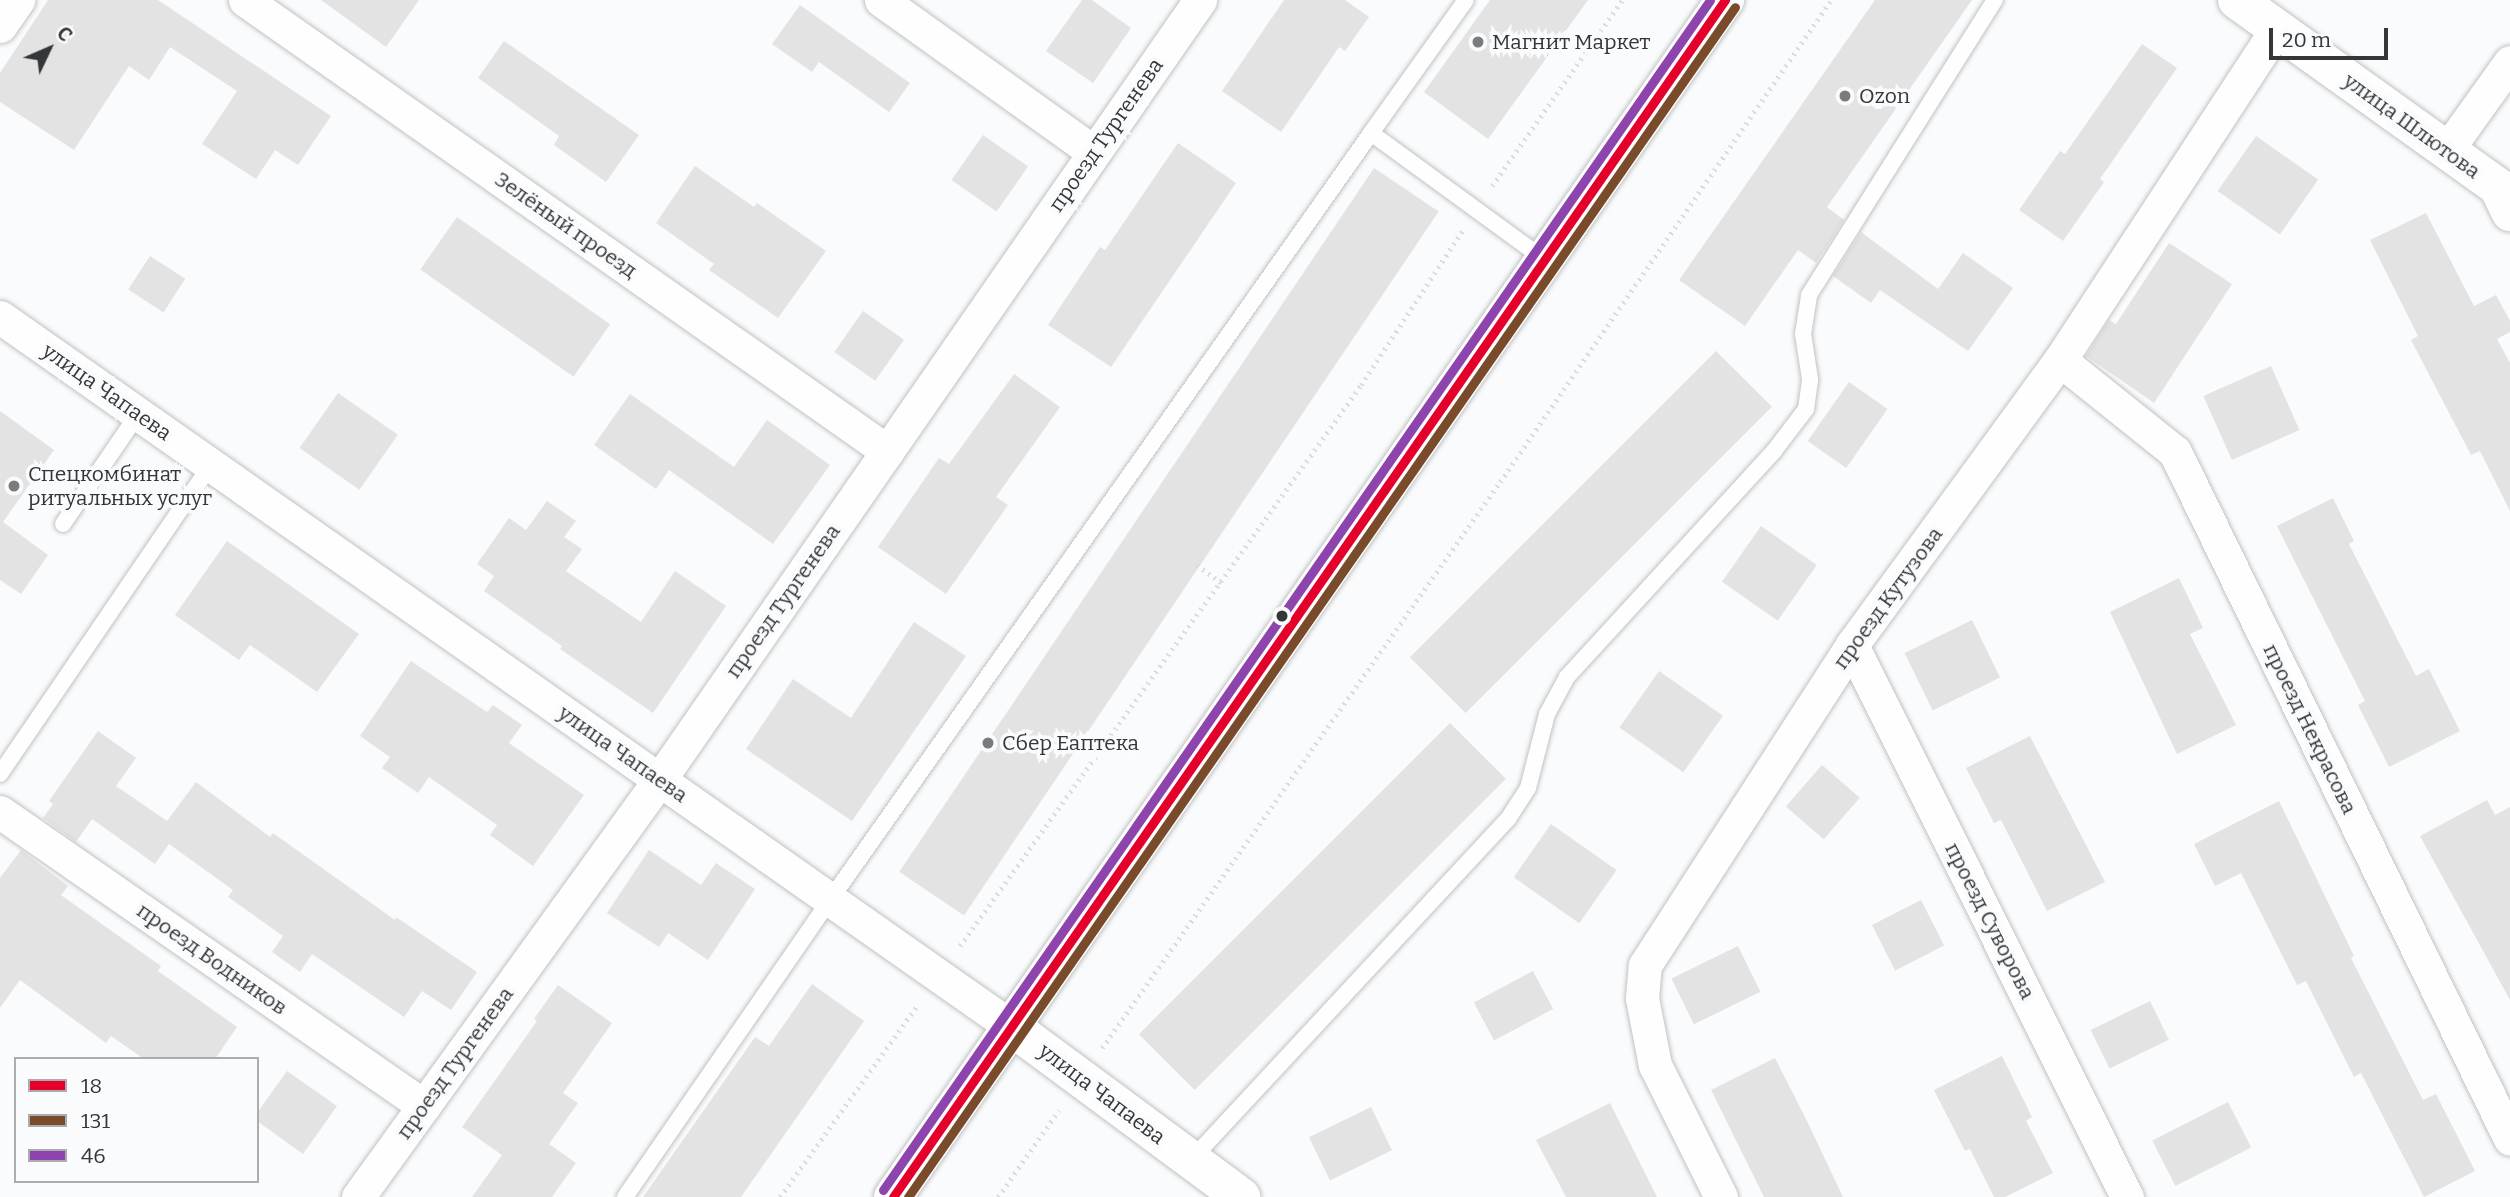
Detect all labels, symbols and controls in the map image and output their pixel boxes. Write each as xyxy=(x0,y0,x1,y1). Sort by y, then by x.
north arrow xyxy=(14,14,84,84)
scale bar xyxy=(2272,14,2391,58)
text: С xyxy=(52,22,77,46)
text: 20 m xyxy=(2282,27,2331,53)
place label: Магнит Маркет xyxy=(1492,29,1650,55)
marker: Магнит Маркет xyxy=(1470,34,1486,50)
street label: проезд Тургенева xyxy=(1044,53,1168,217)
street label: улица Шлютова xyxy=(2339,68,2485,184)
place label: Ozon xyxy=(1859,83,1910,109)
marker: Ozon xyxy=(1837,88,1853,104)
street label: Зелёный проезд xyxy=(490,167,642,283)
street label: улица Чапаева xyxy=(38,338,176,446)
place label: Спецкомбинат ритуальных услуг xyxy=(28,461,212,511)
marker: Спецкомбинат ритуальных услуг xyxy=(6,478,22,494)
street label: проезд Тургенева xyxy=(721,519,845,683)
street label: проезд Кутузова xyxy=(1828,522,1948,674)
unlabelled marker xyxy=(1275,609,1289,623)
street label: проезд Некрасова xyxy=(2258,640,2362,818)
street label: улица Чапаева xyxy=(554,700,692,808)
place label: Сбер Еаптека xyxy=(1002,730,1139,756)
marker: Сбер Еаптека xyxy=(980,735,996,751)
street label: проезд Суворова xyxy=(1940,839,2040,1003)
street label: проезд Водников xyxy=(132,898,292,1020)
street label: проезд Тургенева xyxy=(391,982,519,1144)
street label: улица Чапаева xyxy=(1034,1038,1170,1150)
legend xyxy=(14,1057,259,1183)
text: 18 xyxy=(81,1073,102,1099)
text: 131 xyxy=(81,1108,110,1134)
text: 46 xyxy=(81,1143,106,1169)

